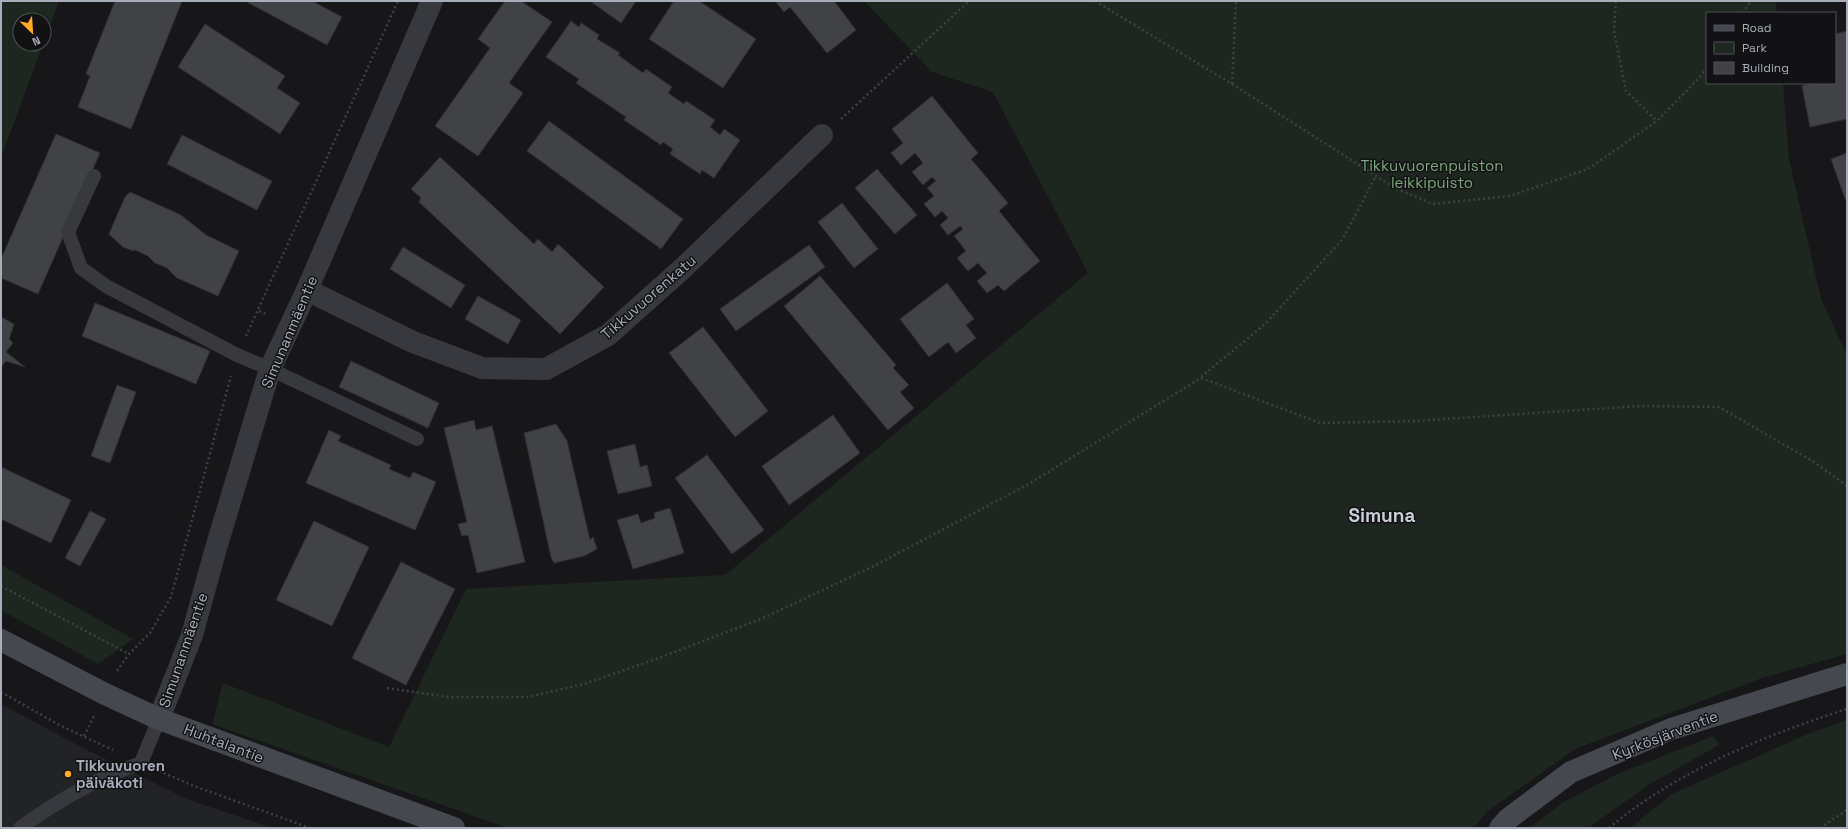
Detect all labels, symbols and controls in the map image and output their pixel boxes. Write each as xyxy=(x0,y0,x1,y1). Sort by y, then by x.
north arrow xyxy=(12,12,52,52)
legend xyxy=(1706,12,1836,84)
text: Road xyxy=(1742,20,1771,36)
text: N xyxy=(30,33,43,49)
text: Park xyxy=(1742,40,1767,56)
text: Building xyxy=(1742,60,1789,76)
park label: Tikkuvuorenpuiston leikkipuisto xyxy=(1360,156,1504,192)
street label: Tikkuvuorenkatu xyxy=(597,251,699,343)
street label: Simunanmäentie xyxy=(257,273,321,391)
district label: Simuna xyxy=(1348,503,1416,528)
street label: Simunanmäentie xyxy=(154,590,212,710)
street label: Kyrkösjärventie xyxy=(1609,706,1721,764)
street label: Huhtalantie xyxy=(181,719,267,767)
place label: Tikkuvuoren päiväkoti xyxy=(76,756,165,792)
marker: Tikkuvuoren päiväkoti xyxy=(63,769,73,779)

